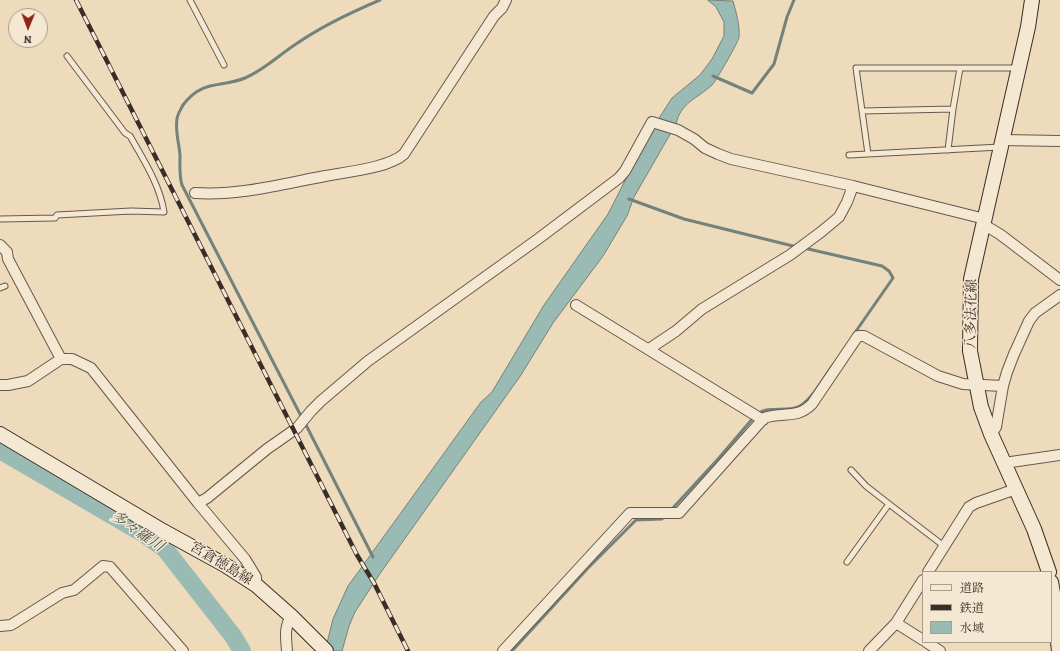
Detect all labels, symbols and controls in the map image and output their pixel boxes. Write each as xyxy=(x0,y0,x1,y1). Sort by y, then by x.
north arrow xyxy=(8,8,48,48)
text: N xyxy=(24,32,32,47)
street label: 八多法花線 xyxy=(963,279,981,349)
water label: 多々羅川 xyxy=(107,508,167,556)
street label: 宮倉徳島線 xyxy=(187,539,255,589)
legend xyxy=(922,571,1052,643)
text: 道路 xyxy=(960,580,984,596)
text: 鉄道 xyxy=(960,600,984,616)
text: 水域 xyxy=(960,620,984,636)

